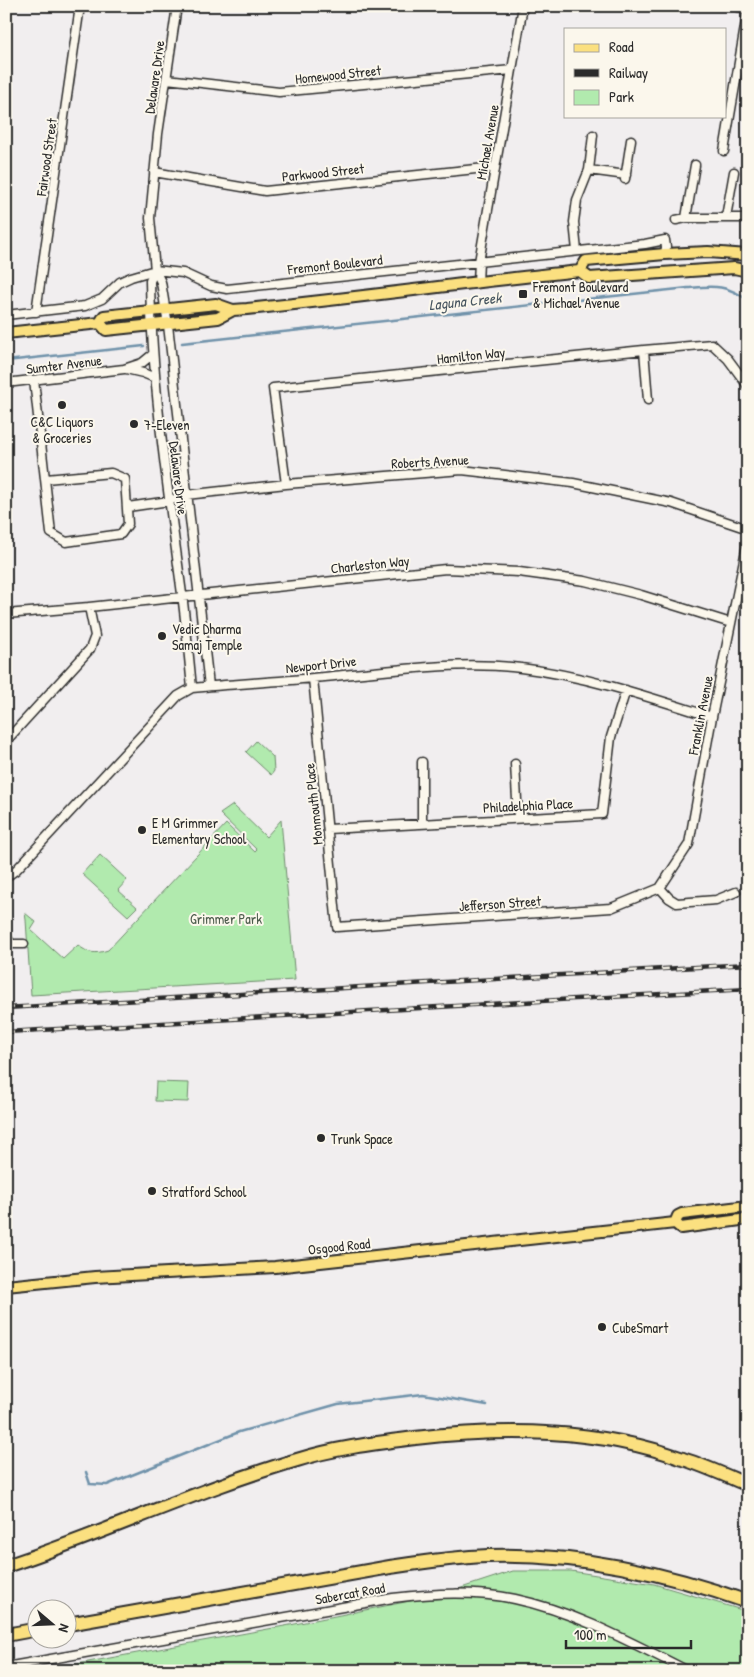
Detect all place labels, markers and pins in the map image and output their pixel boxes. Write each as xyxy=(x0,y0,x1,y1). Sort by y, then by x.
place label: Fremont Boulevard & Michael Avenue xyxy=(532,277,629,312)
marker: Fremont Boulevard & Michael Avenue xyxy=(517,288,529,300)
marker: C&C Liquors & Groceries xyxy=(56,399,68,411)
place label: C&C Liquors & Groceries xyxy=(31,412,93,447)
place label: 7-Eleven xyxy=(144,415,190,434)
marker: 7-Eleven xyxy=(128,418,140,430)
place label: Vedic Dharma Samaj Temple xyxy=(172,619,243,655)
marker: Vedic Dharma Samaj Temple xyxy=(156,630,168,642)
place label: E M Grimmer Elementary School xyxy=(152,813,247,849)
marker: E M Grimmer Elementary School xyxy=(136,824,148,836)
place label: Trunk Space xyxy=(331,1129,393,1149)
marker: Trunk Space xyxy=(315,1132,327,1144)
place label: Stratford School xyxy=(162,1182,247,1201)
marker: Stratford School xyxy=(146,1185,158,1197)
place label: CubeSmart xyxy=(612,1318,668,1337)
marker: CubeSmart xyxy=(596,1321,608,1333)

